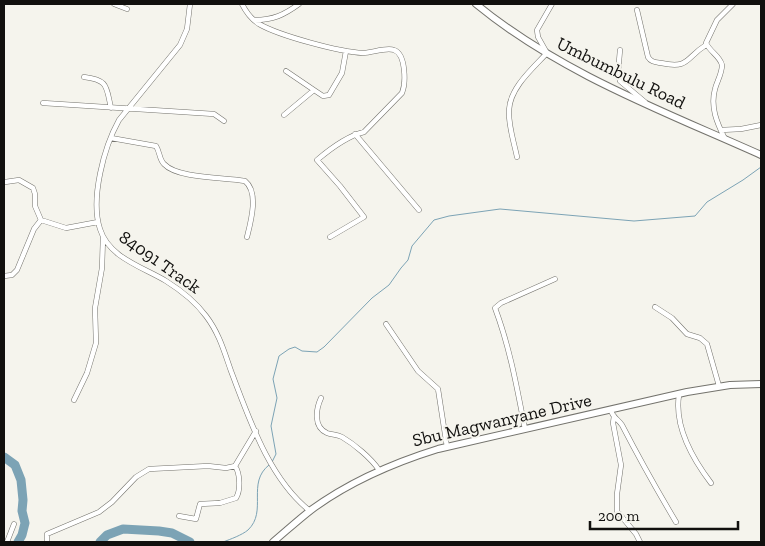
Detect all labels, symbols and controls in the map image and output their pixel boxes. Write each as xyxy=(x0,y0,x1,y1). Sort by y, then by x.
street label: Umbumbulu Road xyxy=(553,32,689,114)
street label: 84091 Track xyxy=(115,226,206,299)
street label: Sbu Magwanyane Drive xyxy=(410,389,594,451)
scale bar xyxy=(590,498,738,530)
text: 200 m xyxy=(598,507,639,525)

